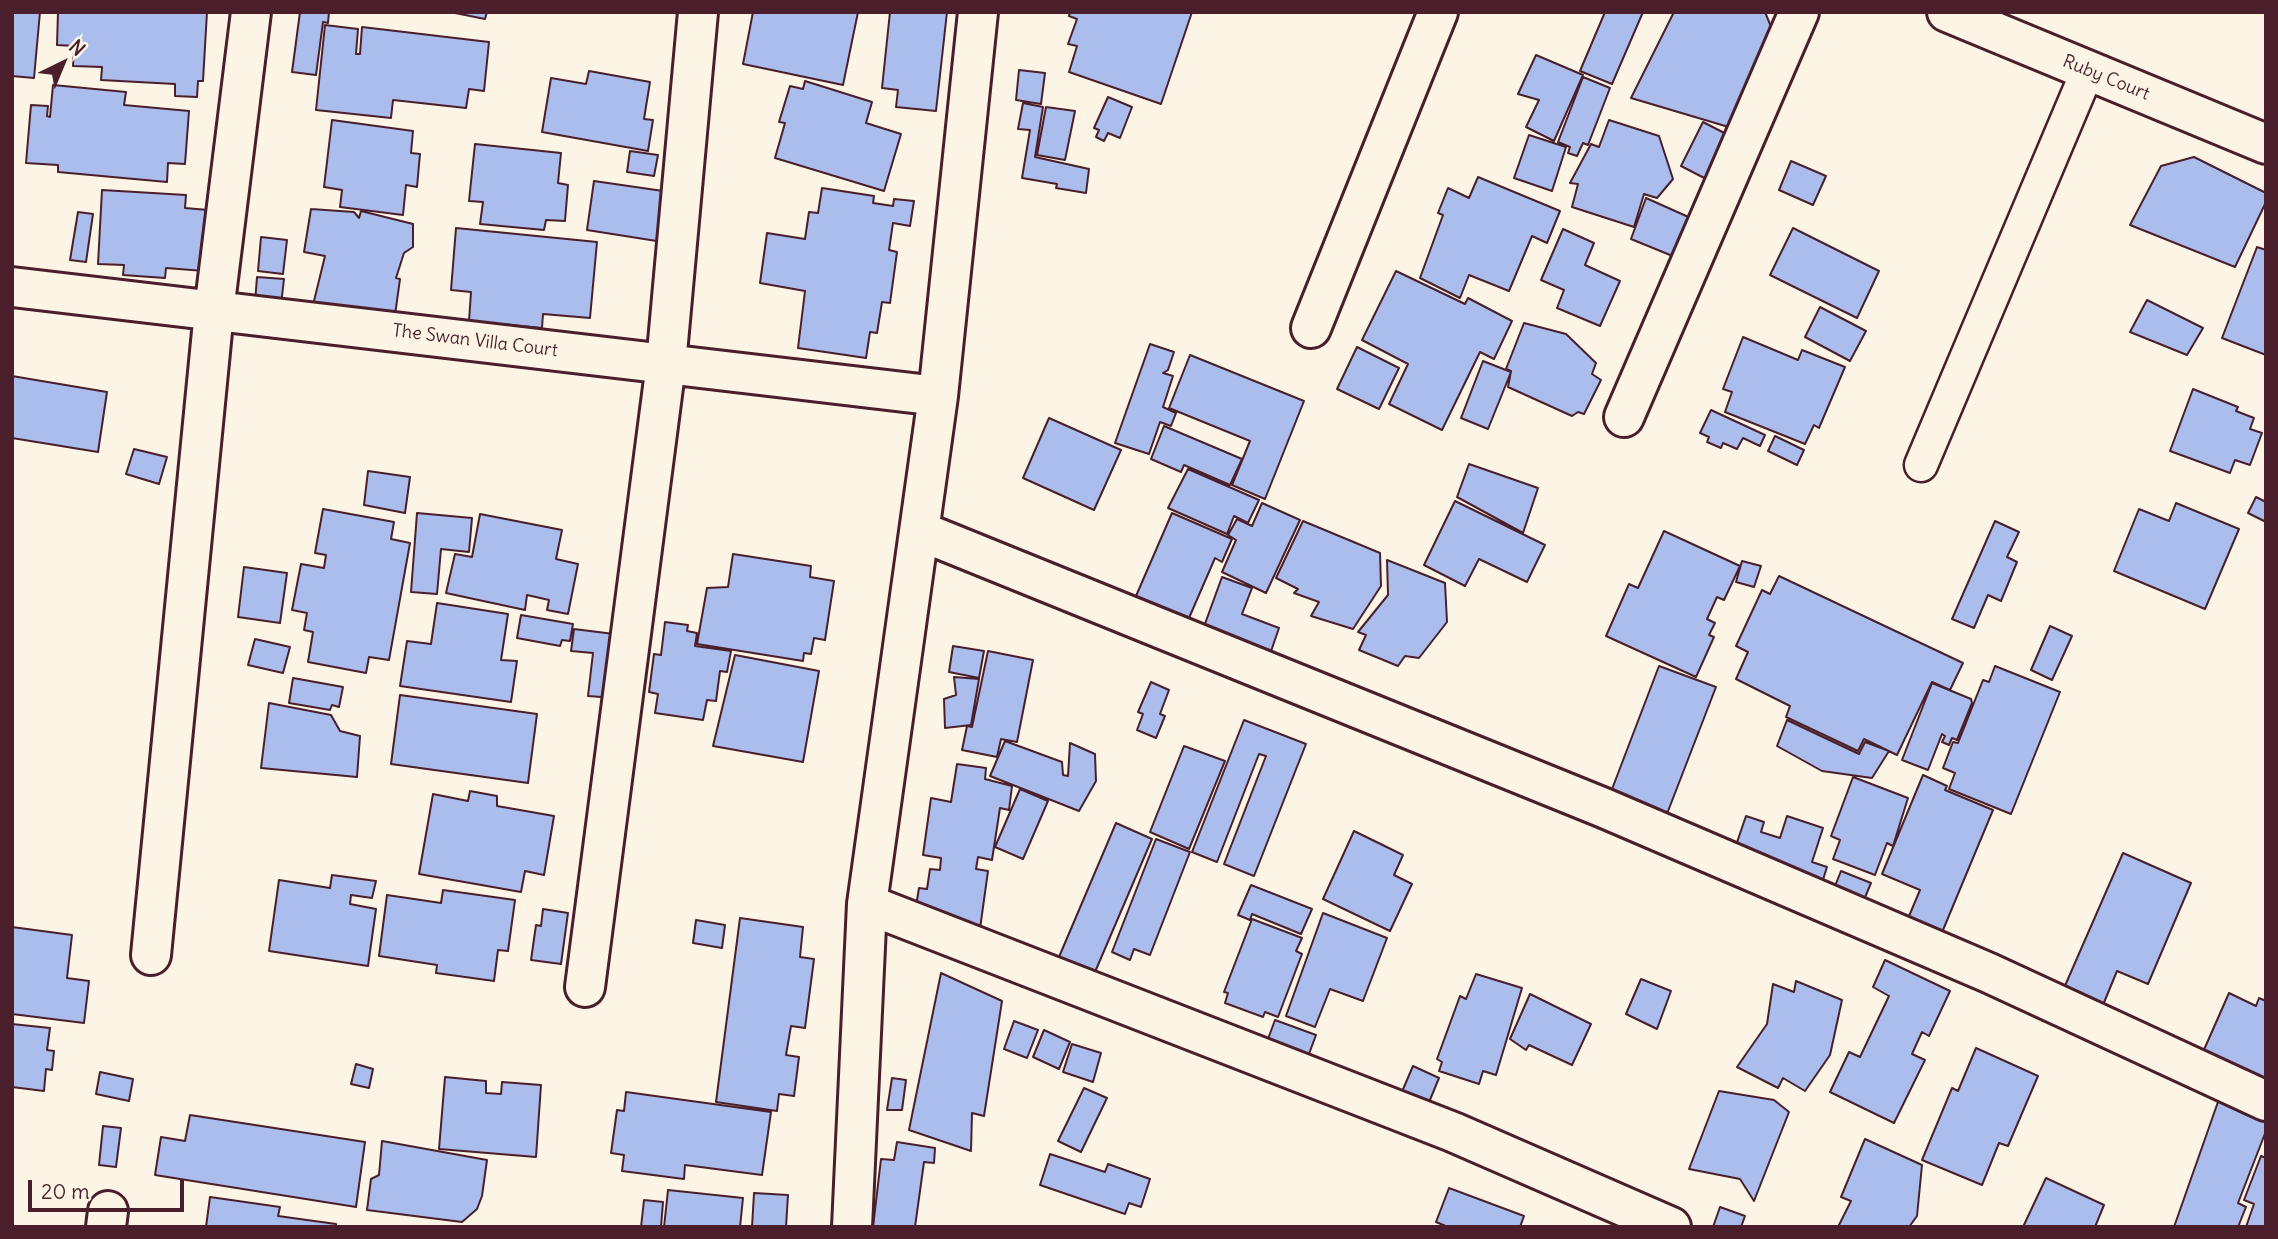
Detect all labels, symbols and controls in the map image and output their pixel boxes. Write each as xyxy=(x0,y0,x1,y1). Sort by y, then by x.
north arrow xyxy=(28,28,98,98)
text: N xyxy=(64,34,90,61)
street label: Ruby Court xyxy=(2059,51,2153,105)
street label: The Swan Villa Court xyxy=(391,320,559,362)
scale bar xyxy=(32,1166,187,1210)
text: 20 m xyxy=(41,1178,90,1205)

